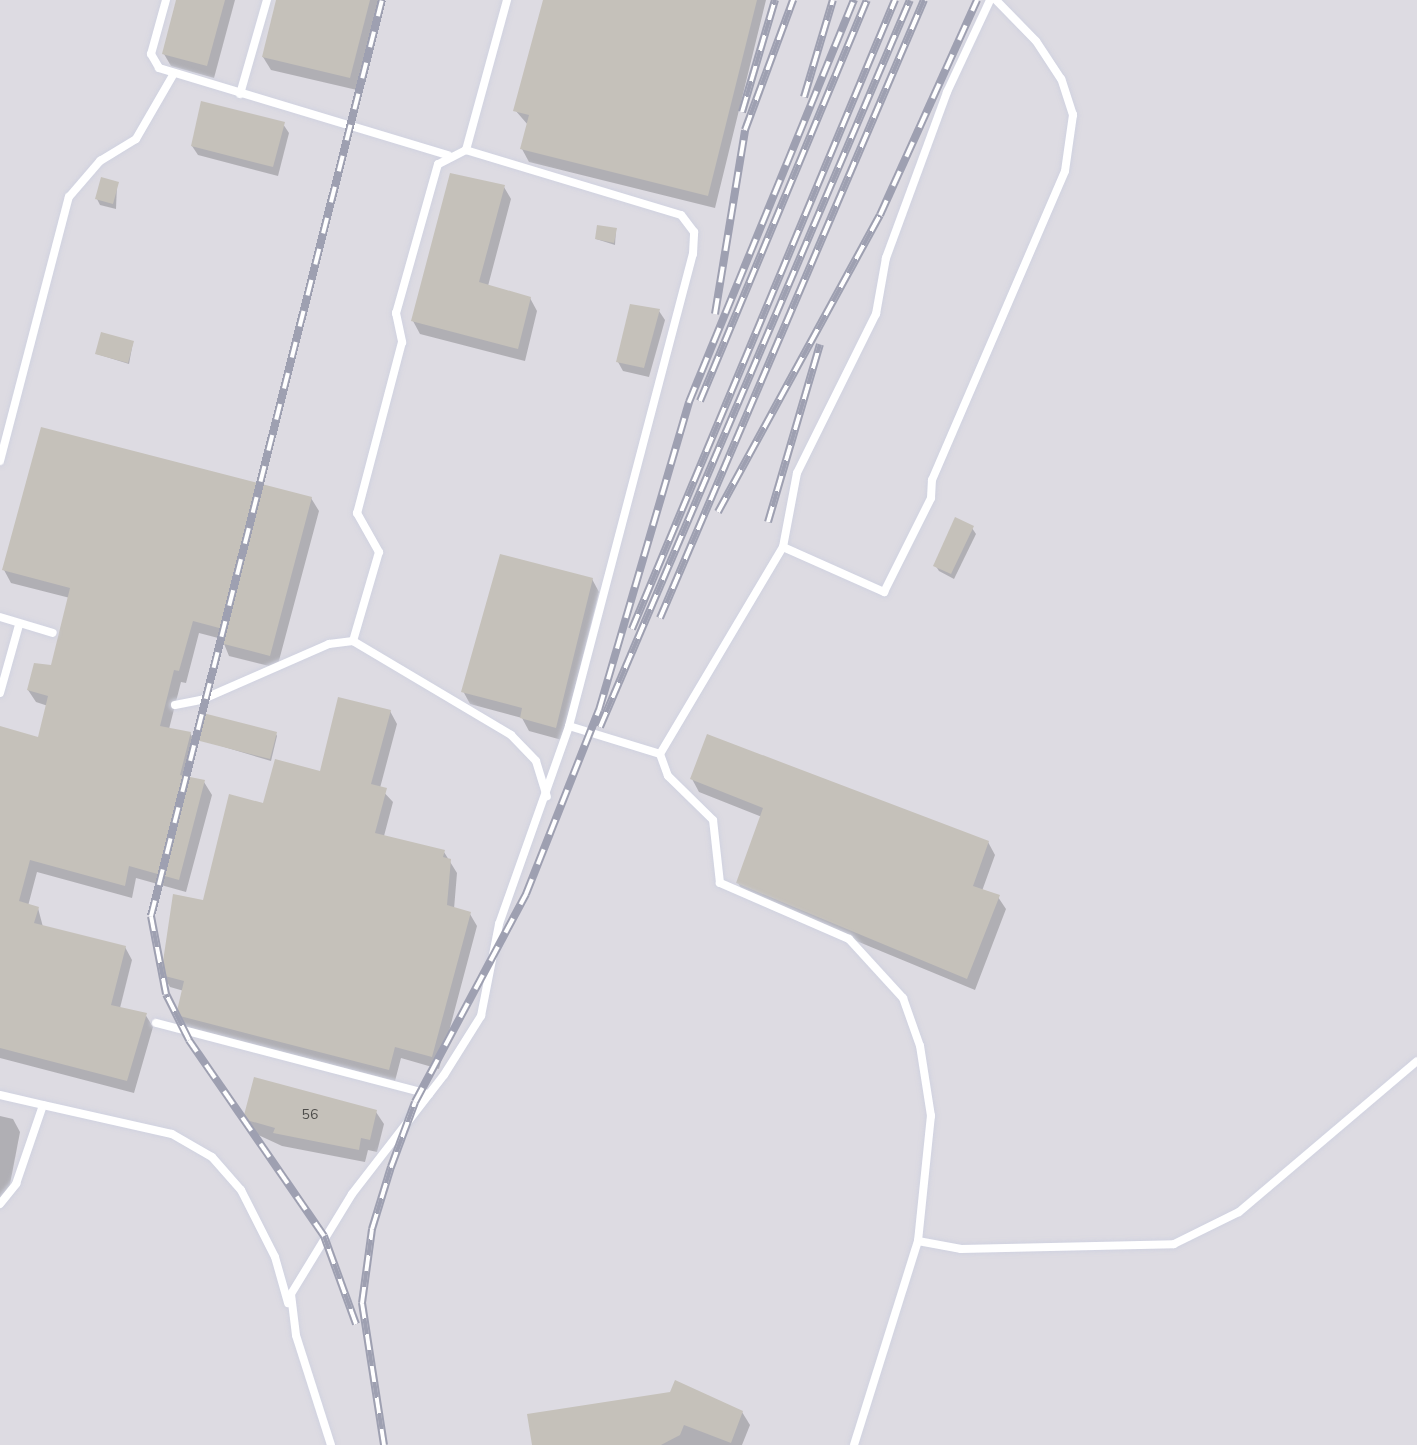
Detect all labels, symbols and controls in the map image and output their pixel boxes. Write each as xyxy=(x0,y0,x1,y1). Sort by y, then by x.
house number: 56 xyxy=(302,1107,318,1123)

